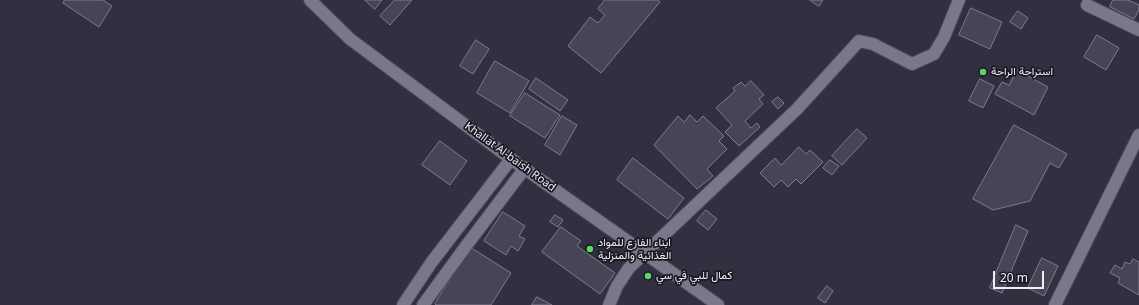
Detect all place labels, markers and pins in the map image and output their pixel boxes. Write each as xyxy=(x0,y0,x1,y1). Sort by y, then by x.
place label: استراحة الراحة xyxy=(991,65,1053,79)
marker: استراحة الراحة xyxy=(978,67,988,77)
place label: ابناء الفازع للمواد الغذائية والمنزلية xyxy=(598,236,671,262)
marker: ابناء الفازع للمواد الغذائية والمنزلية xyxy=(585,244,595,254)
place label: كمال للبي في سي xyxy=(656,269,732,283)
marker: كمال للبي في سي xyxy=(643,271,653,281)

